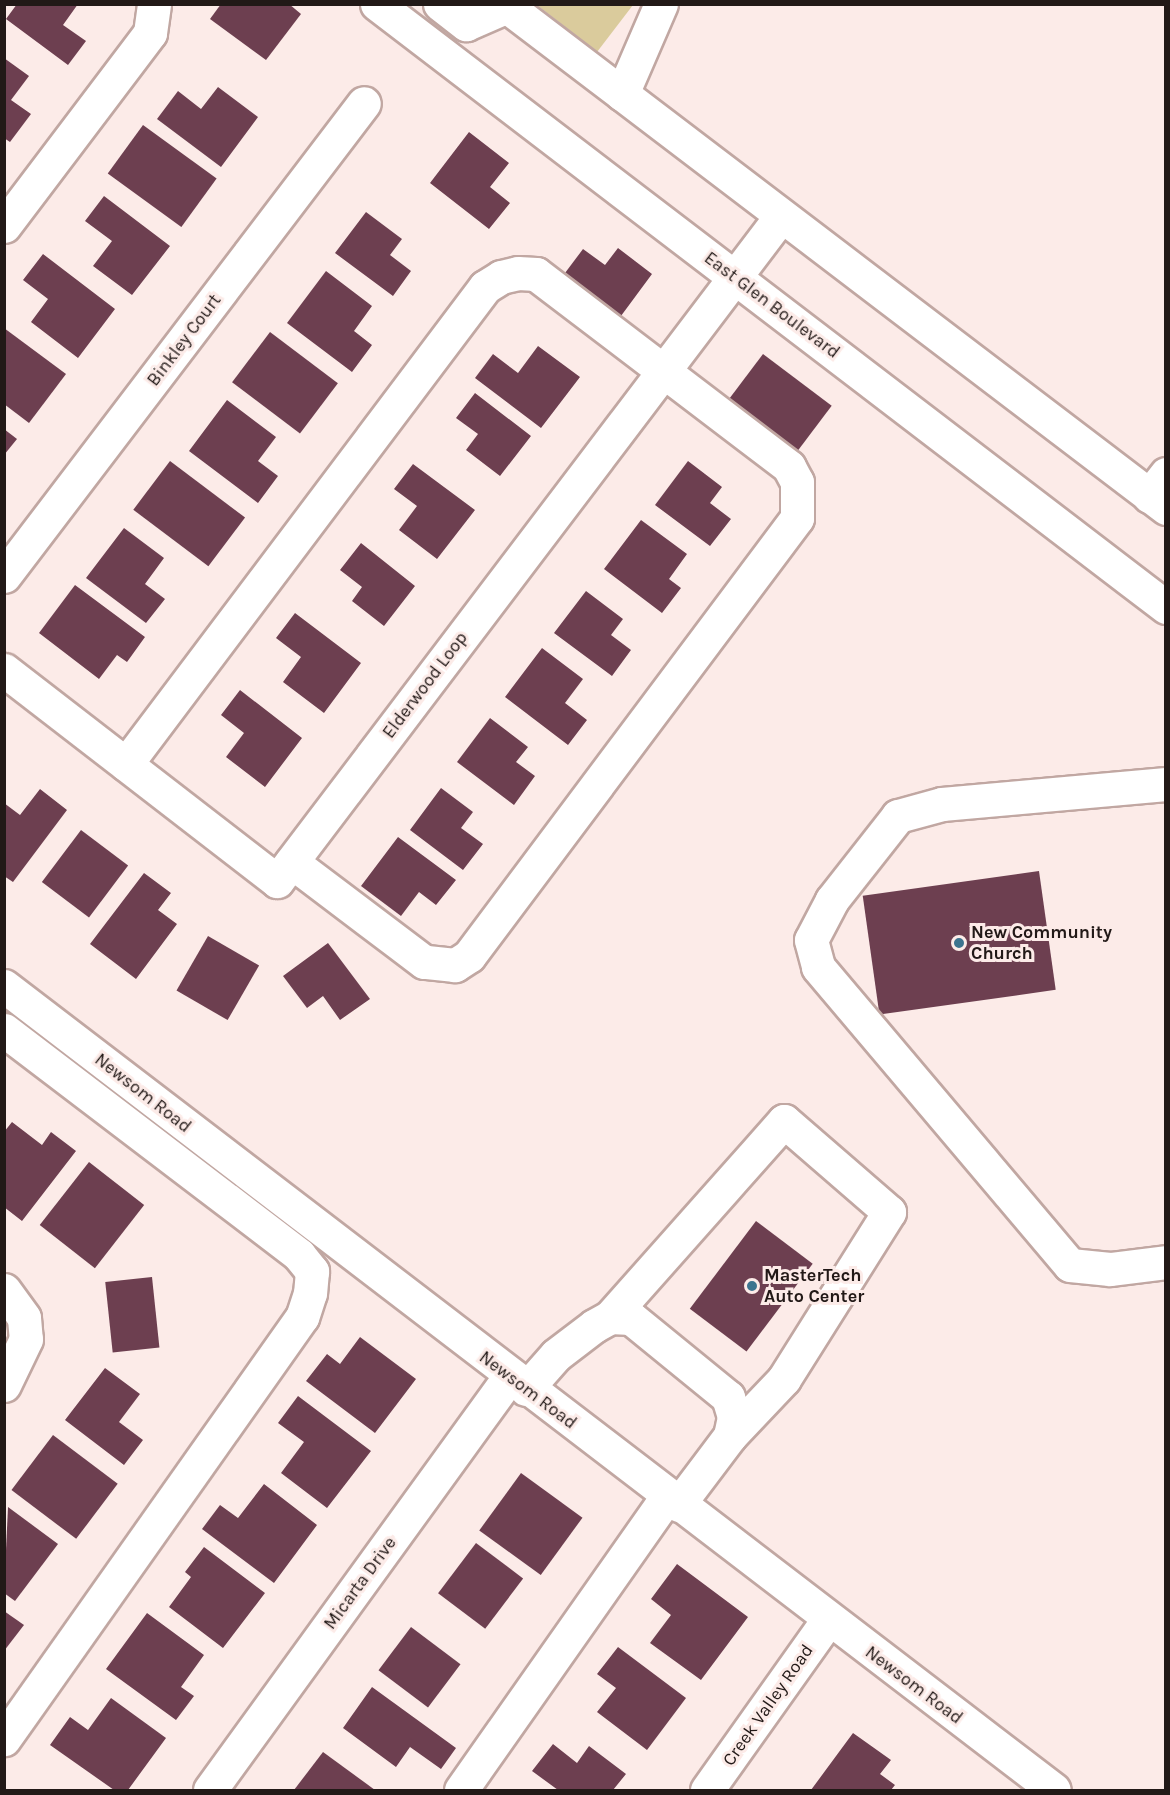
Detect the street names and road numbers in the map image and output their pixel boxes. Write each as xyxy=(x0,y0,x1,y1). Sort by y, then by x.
street label: East Glen Boulevard xyxy=(700,247,844,363)
street label: Binkley Court xyxy=(142,290,226,390)
street label: Elderwood Loop xyxy=(378,627,472,743)
street label: Newsom Road xyxy=(90,1049,196,1137)
street label: Newsom Road xyxy=(475,1346,581,1434)
street label: Micarta Drive xyxy=(319,1532,401,1634)
street label: Creek Valley Road xyxy=(718,1640,818,1770)
street label: Newsom Road xyxy=(861,1641,967,1729)

